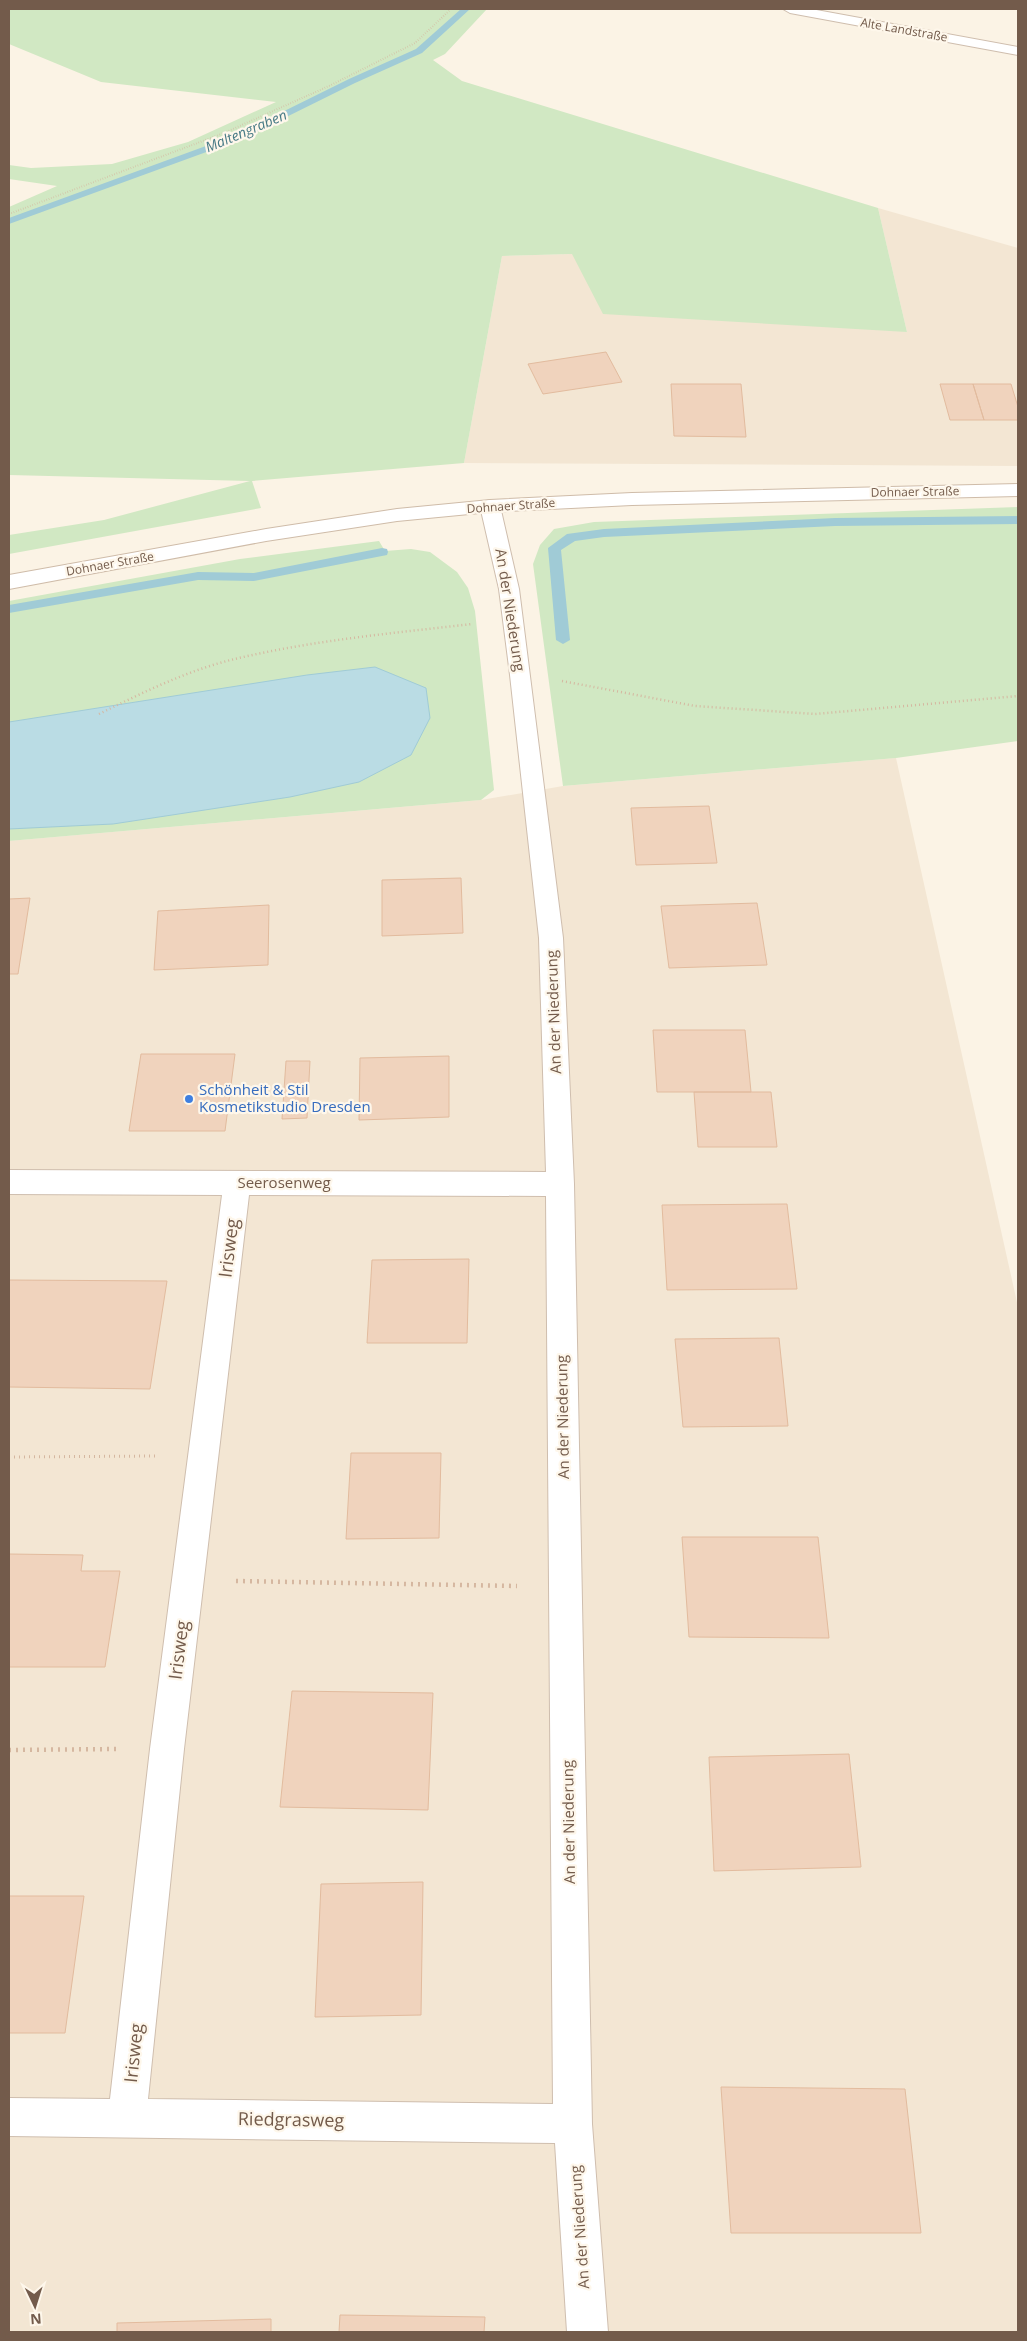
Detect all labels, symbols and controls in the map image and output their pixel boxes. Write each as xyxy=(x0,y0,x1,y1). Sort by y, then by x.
street label: Alte Landstraße xyxy=(859,13,949,46)
water label: Maltengraben xyxy=(202,105,289,156)
street label: Dohnaer Straße xyxy=(870,482,960,501)
street label: Dohnaer Straße xyxy=(466,494,556,517)
street label: Dohnaer Straße xyxy=(65,547,155,580)
street label: An der Niederung xyxy=(491,547,531,673)
street label: An der Niederung xyxy=(541,950,565,1074)
place label: Schönheit & Stil Kosmetikstudio Dresden xyxy=(199,1079,371,1116)
marker: Schönheit & Stil Kosmetikstudio Dresden xyxy=(183,1093,195,1105)
street label: Seerosenweg xyxy=(237,1172,331,1192)
street label: Irisweg xyxy=(212,1217,244,1279)
street label: An der Niederung xyxy=(551,1355,573,1479)
street label: Irisweg xyxy=(162,1619,194,1681)
street label: An der Niederung xyxy=(557,1760,579,1884)
street label: Irisweg xyxy=(118,2022,148,2084)
street label: Riedgrasweg xyxy=(238,2106,345,2132)
street label: An der Niederung xyxy=(565,2165,593,2290)
north arrow xyxy=(10,2281,60,2331)
text: N xyxy=(30,2310,42,2329)

